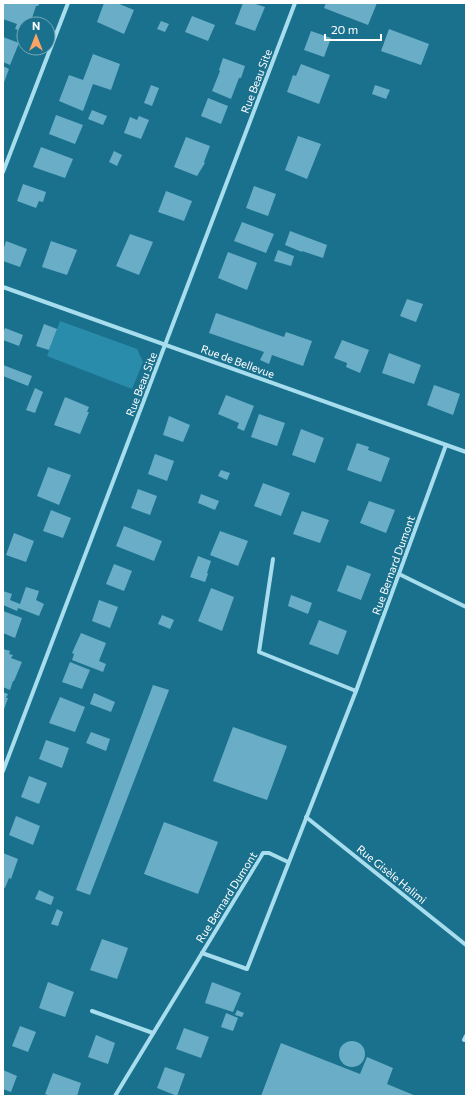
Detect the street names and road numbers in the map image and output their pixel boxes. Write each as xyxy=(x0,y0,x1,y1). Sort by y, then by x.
street label: Rue Beau Site xyxy=(238,47,274,115)
street label: Rue de Bellevue xyxy=(199,342,277,380)
street label: Rue Beau Site xyxy=(123,350,159,418)
street label: Rue Bernard Dumont xyxy=(369,513,417,616)
street label: Rue Gisèle Halimi xyxy=(355,842,430,906)
street label: Rue Bernard Dumont xyxy=(193,849,259,945)

